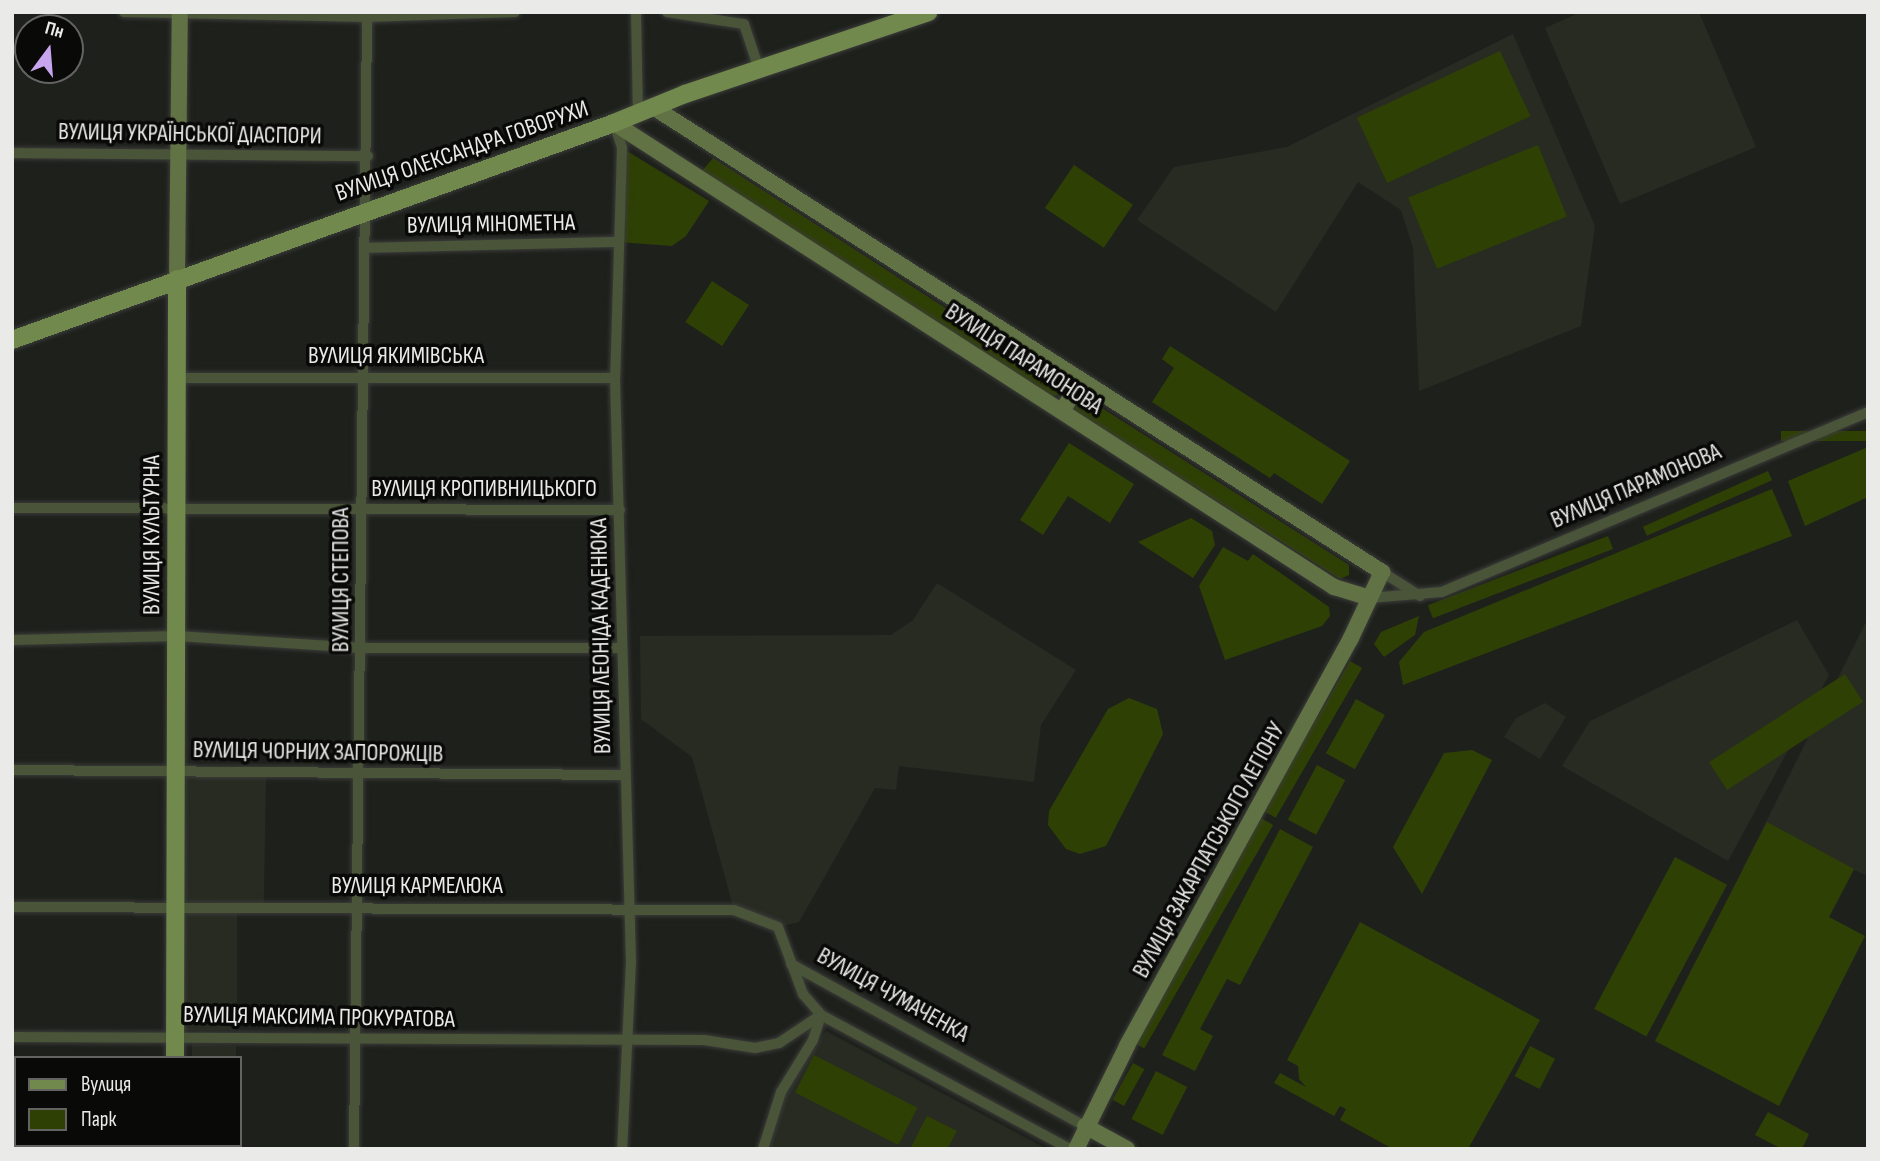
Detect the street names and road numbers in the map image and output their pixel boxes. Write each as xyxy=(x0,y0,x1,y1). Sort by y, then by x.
street label: ВУЛИЦЯ ОЛЕКСАНДРА ГОВОРУХИ xyxy=(332,94,592,208)
street label: ВУЛИЦЯ УКРАЇНСЬКОЇ ДІАСПОРИ xyxy=(58,117,322,151)
street label: ВУЛИЦЯ МІНОМЕТНА xyxy=(407,208,575,240)
street label: ВУЛИЦЯ ПАРАМОНОВА xyxy=(940,297,1108,421)
street label: ВУЛИЦЯ ЯКИМІВСЬКА xyxy=(308,342,484,370)
street label: ВУЛИЦЯ ПАРАМОНОВА xyxy=(1547,437,1725,535)
street label: ВУЛИЦЯ КУЛЬТУРНА xyxy=(138,455,166,615)
street label: ВУЛИЦЯ КРОПИВНИЦЬКОГО xyxy=(371,475,597,503)
street label: ВУЛИЦЯ СТЕПОВА xyxy=(327,508,355,652)
street label: ВУЛИЦЯ ЛЕОНІДА КАДЕНЮКА xyxy=(585,518,617,754)
street label: ВУЛИЦЯ ЗАКАРПАТСЬКОГО ЛЕГІОНУ xyxy=(1127,717,1291,983)
street label: ВУЛИЦЯ ЧОРНИХ ЗАПОРОЖЦІВ xyxy=(193,735,443,769)
street label: ВУЛИЦЯ КАРМЕЛЮКА xyxy=(331,872,503,900)
street label: ВУЛИЦЯ ЧУМАЧЕНКА xyxy=(812,941,974,1049)
street label: ВУЛИЦЯ МАКСИМА ПРОКУРАТОВА xyxy=(183,1000,455,1034)

